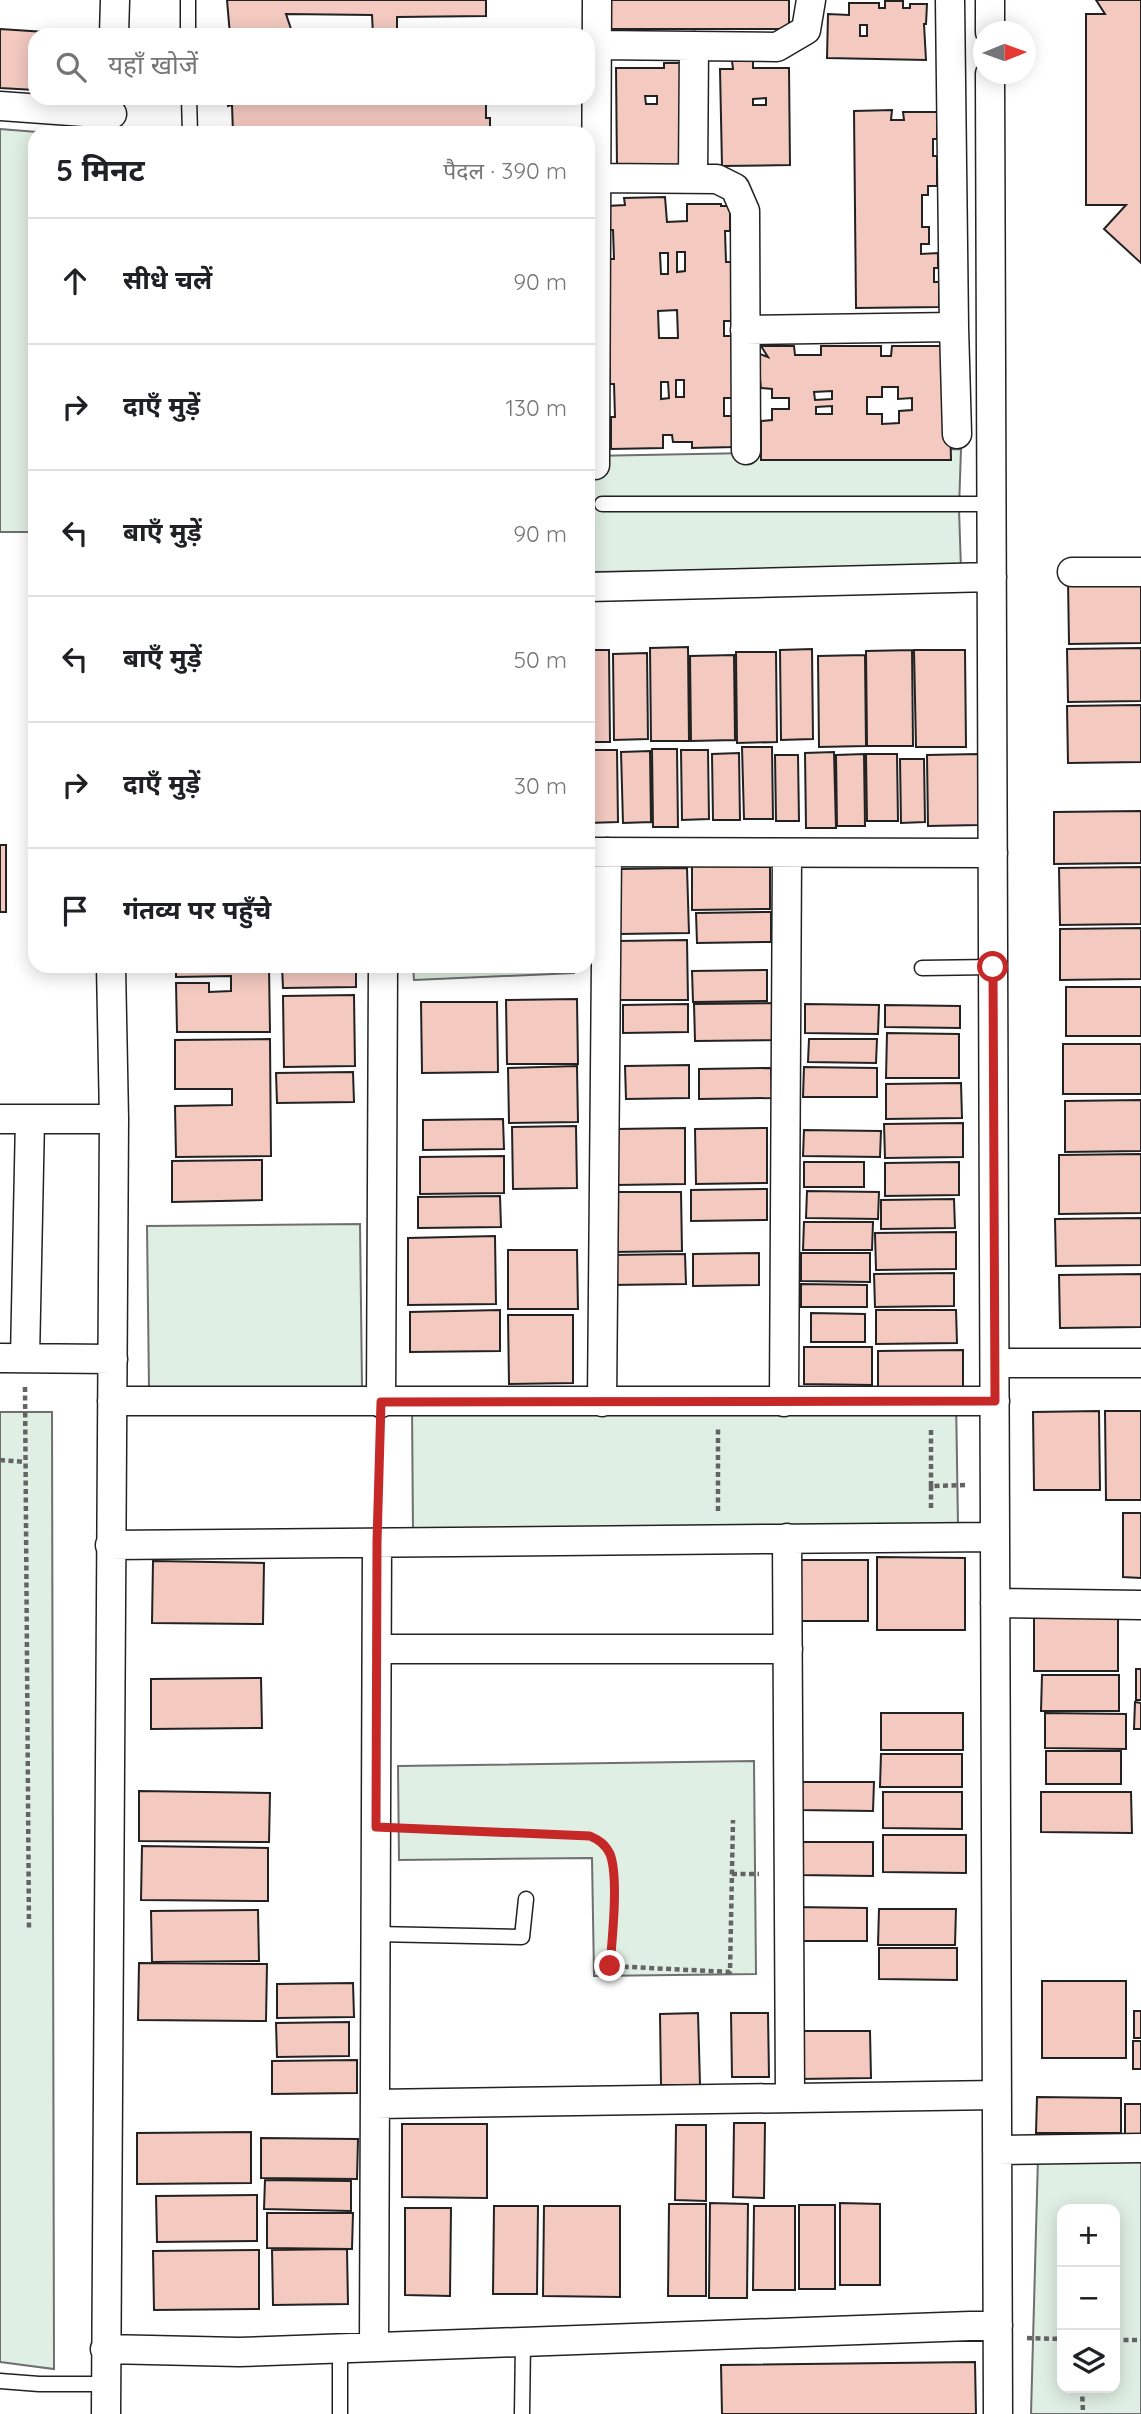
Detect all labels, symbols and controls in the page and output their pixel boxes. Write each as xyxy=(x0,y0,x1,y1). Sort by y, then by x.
north arrow xyxy=(973,21,1036,84)
search box xyxy=(28,28,595,105)
icon: search xyxy=(52,48,90,86)
text: यहाँ खोजें xyxy=(108,48,198,81)
text: 5 मिनट xyxy=(56,151,145,189)
text: पैदल · 390 m xyxy=(443,156,567,185)
icon: ahead xyxy=(56,262,94,300)
text: सीधे चलें xyxy=(123,263,212,296)
text: 90 m xyxy=(513,267,567,296)
icon: right xyxy=(56,388,94,426)
text: दाएँ मुड़ें xyxy=(123,389,200,422)
text: 130 m xyxy=(505,393,567,422)
icon: left xyxy=(56,514,94,552)
text: बाएँ मुड़ें xyxy=(123,515,202,548)
text: 90 m xyxy=(513,519,567,548)
icon: left xyxy=(56,640,94,678)
text: बाएँ मुड़ें xyxy=(123,641,202,674)
text: 50 m xyxy=(514,645,567,674)
icon: right xyxy=(56,766,94,804)
text: दाएँ मुड़ें xyxy=(123,767,200,800)
text: 30 m xyxy=(514,771,567,800)
icon: arrive xyxy=(56,892,94,930)
text: गंतव्य पर पहुँचे xyxy=(123,893,271,926)
route start xyxy=(977,951,1008,982)
route end xyxy=(594,1950,625,1981)
map controls xyxy=(1057,2204,1120,2393)
button: + xyxy=(1057,2204,1120,2267)
button: − xyxy=(1057,2267,1120,2330)
button: layers xyxy=(1057,2330,1120,2393)

